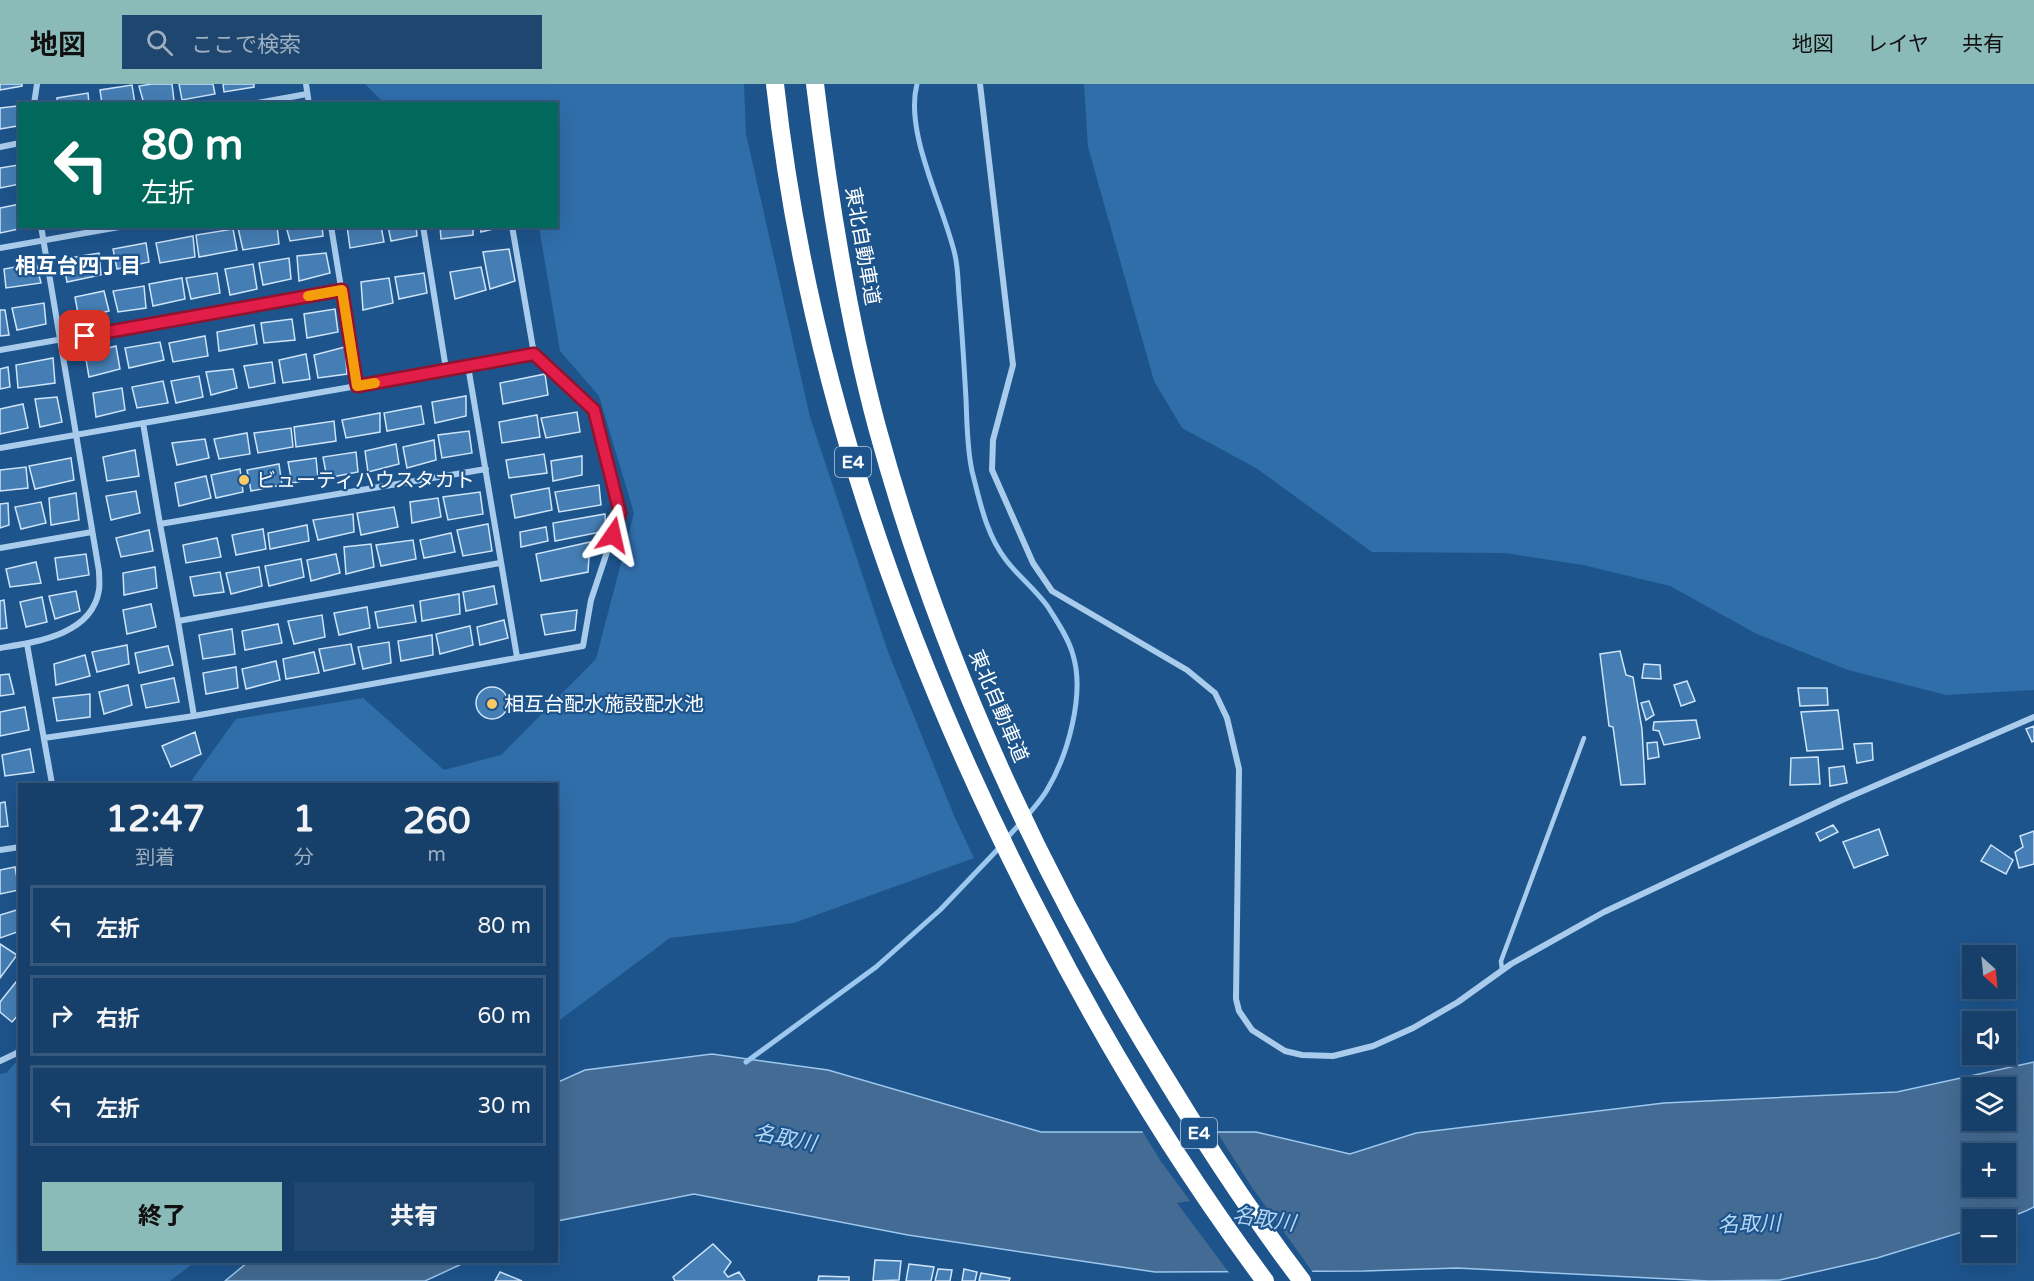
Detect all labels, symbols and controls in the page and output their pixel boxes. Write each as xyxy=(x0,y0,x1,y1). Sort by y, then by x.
search box xyxy=(122,15,542,69)
icon: search xyxy=(143,26,176,59)
text: 地図 xyxy=(30,28,86,62)
text: ここで検索 xyxy=(191,32,301,58)
text: 地図 xyxy=(1792,32,1834,57)
text: レイヤ xyxy=(1867,32,1929,57)
text: 共有 xyxy=(1962,32,2004,57)
text: 80 m xyxy=(141,120,243,171)
icon: left xyxy=(42,126,120,204)
text: 左折 xyxy=(141,177,195,210)
street label: 東北自動車道 xyxy=(840,185,884,307)
district label: 相互台四丁目 xyxy=(15,254,141,279)
pin xyxy=(59,310,110,361)
icon: arrive xyxy=(68,319,101,352)
road number: E4 xyxy=(835,447,871,477)
place label: ビューティハウスタカト xyxy=(256,469,475,493)
marker: ビューティハウスタカト xyxy=(237,473,251,487)
position arrow xyxy=(581,503,645,567)
street label: 東北自動車道 xyxy=(964,646,1033,766)
place label: 相互台配水施設配水池 xyxy=(504,693,704,717)
marker: 相互台配水施設配水池 xyxy=(485,697,499,711)
text: 12:47 xyxy=(105,798,205,841)
text: 1 xyxy=(293,798,315,841)
text: 260 xyxy=(403,800,471,843)
text: m xyxy=(427,843,446,867)
text: 到着 xyxy=(135,846,175,870)
text: 分 xyxy=(294,846,314,870)
icon: left xyxy=(45,909,78,942)
text: 80 m xyxy=(477,913,531,939)
text: 左折 xyxy=(96,916,140,942)
north arrow xyxy=(1962,945,2016,999)
map controls xyxy=(1962,945,2016,1263)
icon: right xyxy=(45,999,78,1032)
text: 60 m xyxy=(477,1003,531,1029)
text: 右折 xyxy=(96,1006,140,1032)
button: sound xyxy=(1962,1011,2016,1065)
button: layers xyxy=(1962,1077,2016,1131)
icon: left xyxy=(45,1089,78,1122)
text: 30 m xyxy=(477,1093,531,1119)
text: 左折 xyxy=(96,1096,140,1122)
road number: E4 xyxy=(1181,1118,1217,1148)
water label: 名取川 xyxy=(752,1120,820,1157)
button: + xyxy=(1962,1143,2016,1197)
button: 終了 xyxy=(42,1182,282,1251)
button: 共有 xyxy=(294,1182,534,1251)
water label: 名取川 xyxy=(1231,1203,1299,1237)
button: − xyxy=(1962,1209,2016,1263)
water label: 名取川 xyxy=(1717,1211,1783,1238)

